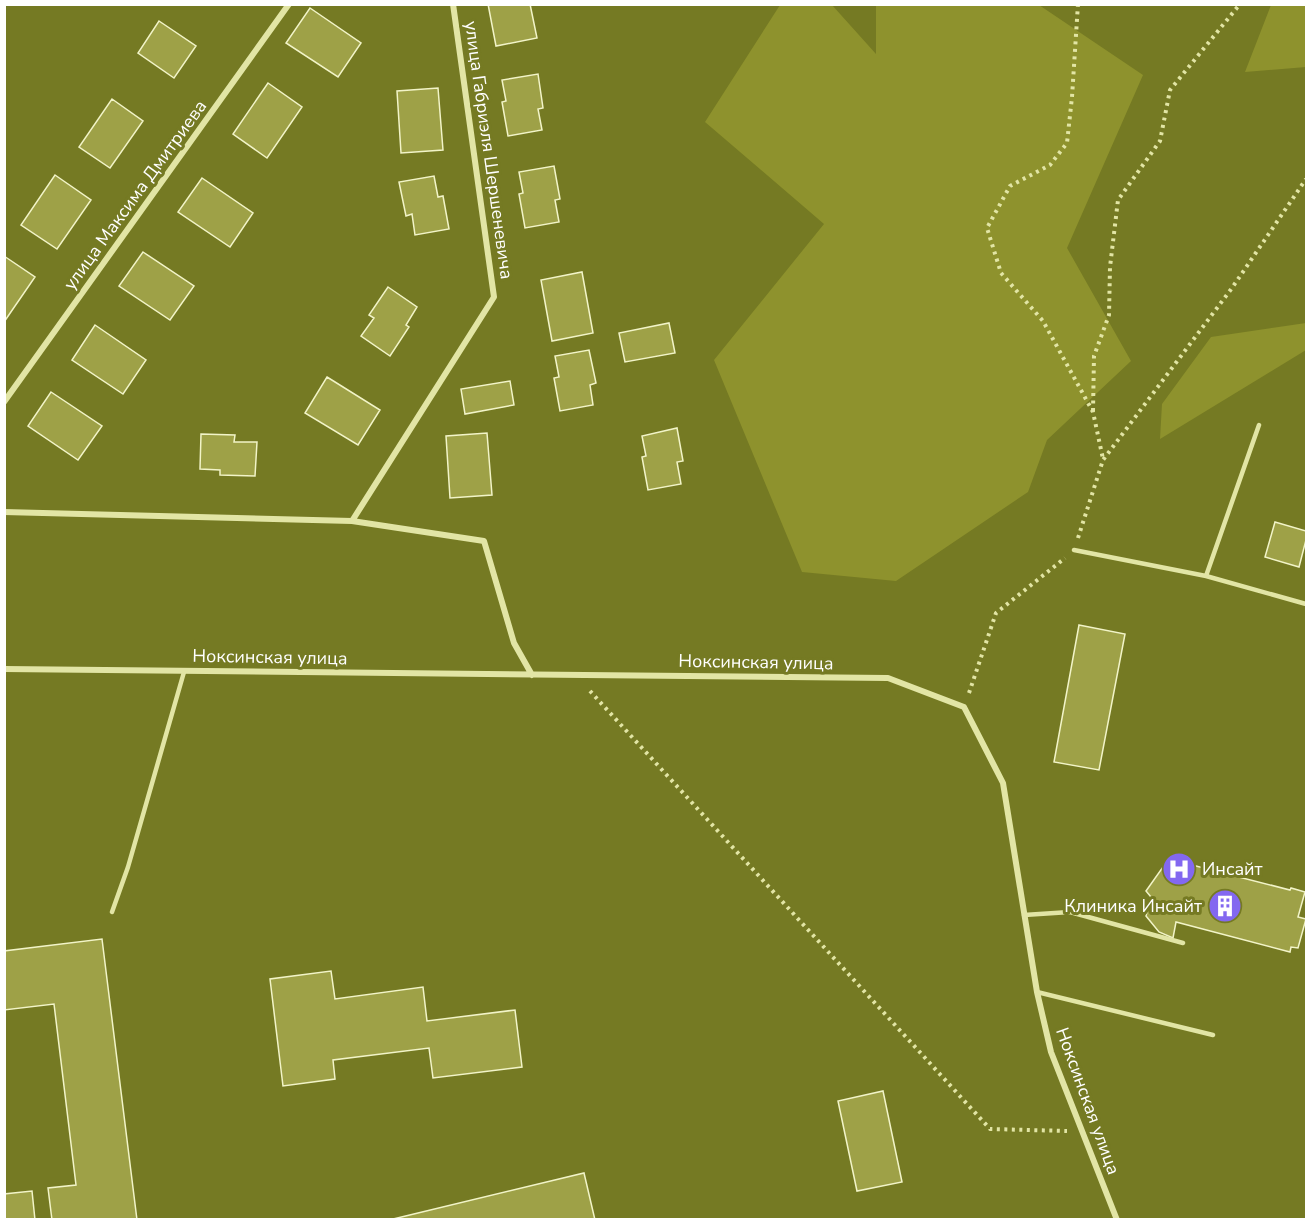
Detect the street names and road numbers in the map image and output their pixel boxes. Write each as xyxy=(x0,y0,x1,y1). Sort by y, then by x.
street label: улица Габриэля Шершеневича xyxy=(459,19,519,281)
street label: улица Максима Дмитриева xyxy=(58,95,212,295)
street label: Ноксинская улица xyxy=(192,644,348,670)
street label: Ноксинская улица xyxy=(678,649,834,675)
street label: Ноксинская улица xyxy=(1050,1024,1126,1178)

